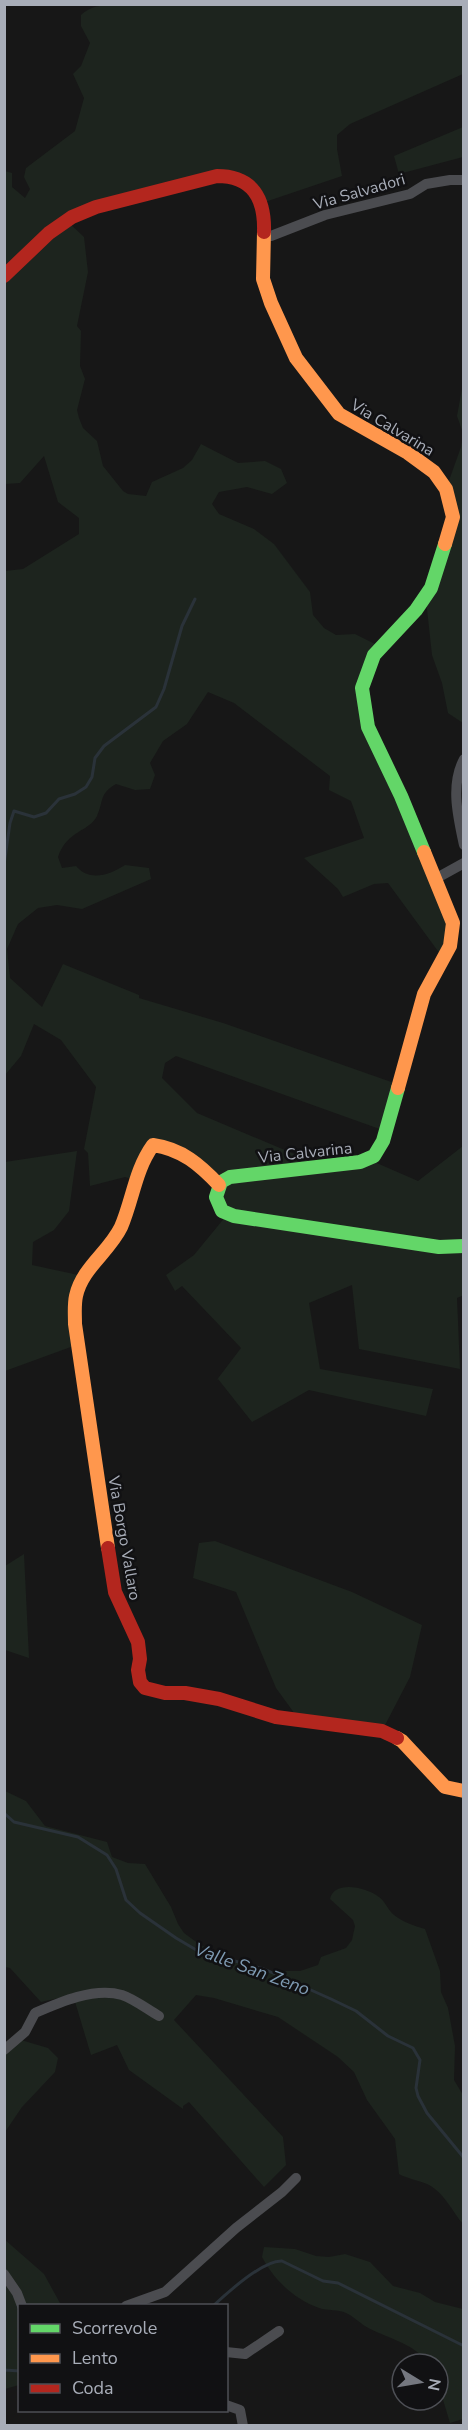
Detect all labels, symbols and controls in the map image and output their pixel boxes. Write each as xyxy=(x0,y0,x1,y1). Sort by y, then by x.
street label: Via Salvadori xyxy=(310,168,408,216)
street label: Via Calvarina xyxy=(345,394,439,462)
street label: Via Calvarina xyxy=(256,1137,353,1169)
street label: Via Borgo Vallaro xyxy=(102,1473,146,1602)
water label: Valle San Zeno xyxy=(191,1937,313,2001)
legend xyxy=(18,2304,228,2412)
text: Scorrevole xyxy=(72,2316,157,2340)
text: Lento xyxy=(72,2346,118,2370)
north arrow xyxy=(390,2352,450,2412)
text: Coda xyxy=(72,2376,114,2400)
text: N xyxy=(422,2377,446,2393)

